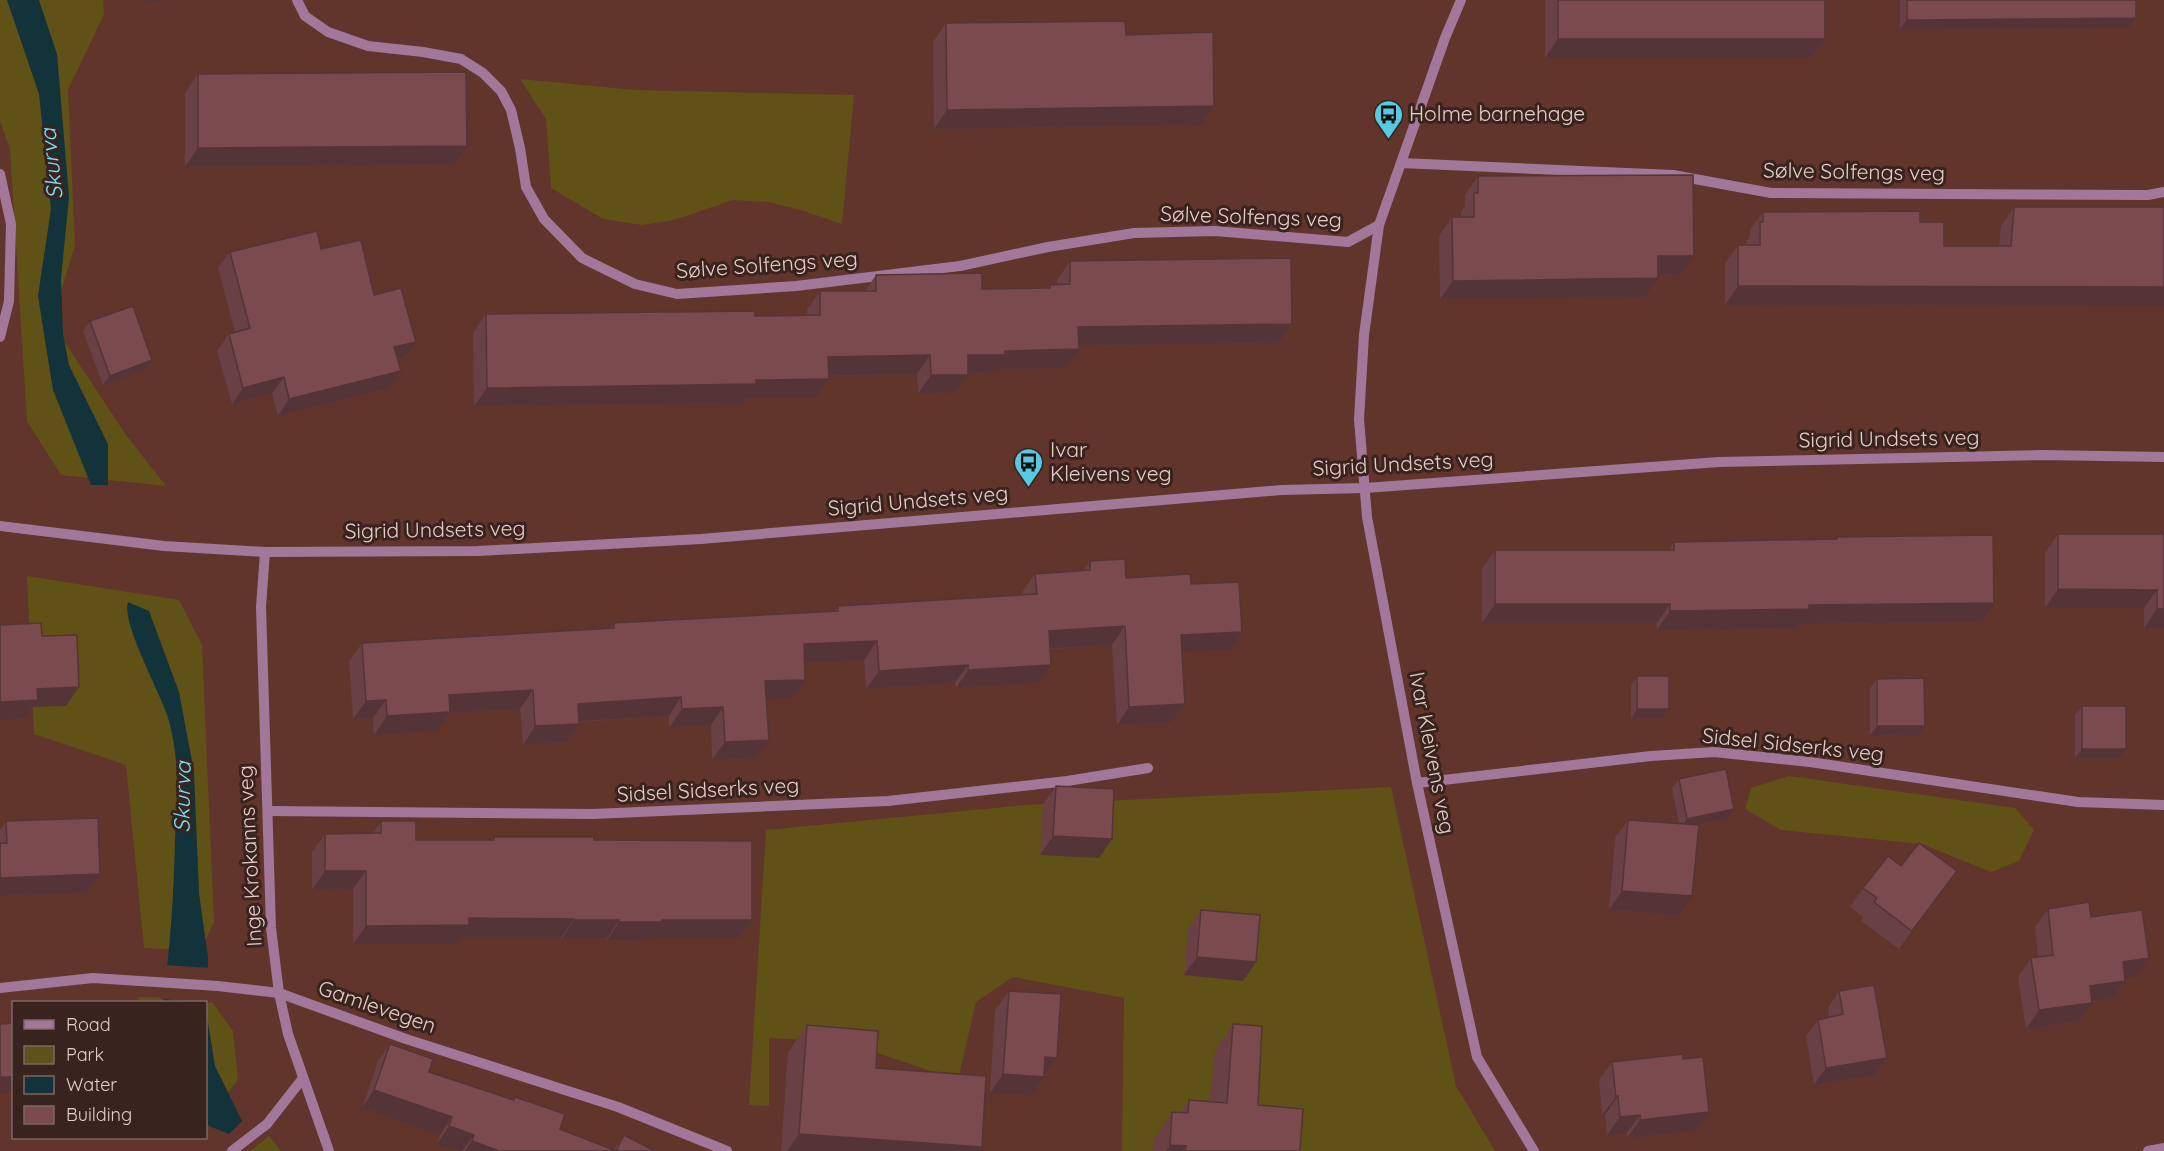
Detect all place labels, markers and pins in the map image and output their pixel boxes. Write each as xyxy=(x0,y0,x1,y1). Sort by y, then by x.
bus stop icon: Holme barnehage xyxy=(1372,98,1404,140)
place label: Holme barnehage xyxy=(1409,100,1585,126)
place label: Ivar Kleivens veg xyxy=(1050,436,1172,486)
bus stop icon: Ivar Kleivens veg xyxy=(1013,446,1045,488)

